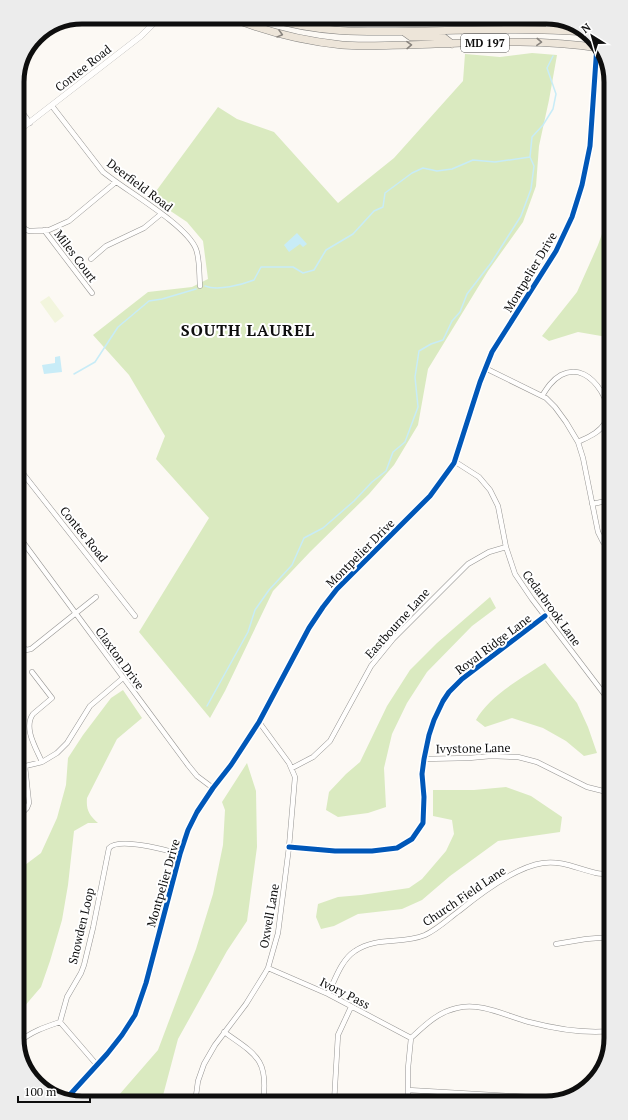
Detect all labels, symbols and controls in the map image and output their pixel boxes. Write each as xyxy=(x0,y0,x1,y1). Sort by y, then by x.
north arrow xyxy=(572,16,612,56)
text: N xyxy=(578,20,594,36)
one-way arrow xyxy=(277,30,284,38)
road number: MD 197 xyxy=(461,34,509,52)
one-way arrow xyxy=(536,38,542,47)
street label: Contee Road xyxy=(52,41,114,95)
one-way arrow xyxy=(406,41,412,49)
street label: Deerfield Road xyxy=(104,155,176,215)
street label: Miles Court xyxy=(51,227,101,286)
street label: Montpelier Drive xyxy=(500,229,560,315)
district label: SOUTH LAUREL xyxy=(181,319,315,341)
street label: Contee Road xyxy=(57,503,111,565)
street label: Montpelier Drive xyxy=(323,516,397,590)
street label: Cedarbrook Lane xyxy=(519,567,585,649)
street label: Eastbourne Lane xyxy=(362,585,432,661)
street label: Royal Ridge Lane xyxy=(452,610,534,678)
street label: Claxton Drive xyxy=(92,624,148,692)
street label: Ivystone Lane xyxy=(435,740,511,756)
street label: Montpelier Drive xyxy=(143,837,183,929)
street label: Church Field Lane xyxy=(420,863,508,929)
street label: Oxwell Lane xyxy=(256,882,282,950)
street label: Snowden Loop xyxy=(65,886,97,966)
street label: Ivory Pass xyxy=(317,974,373,1012)
scale bar xyxy=(18,1078,90,1104)
text: 100 m xyxy=(24,1084,57,1099)

